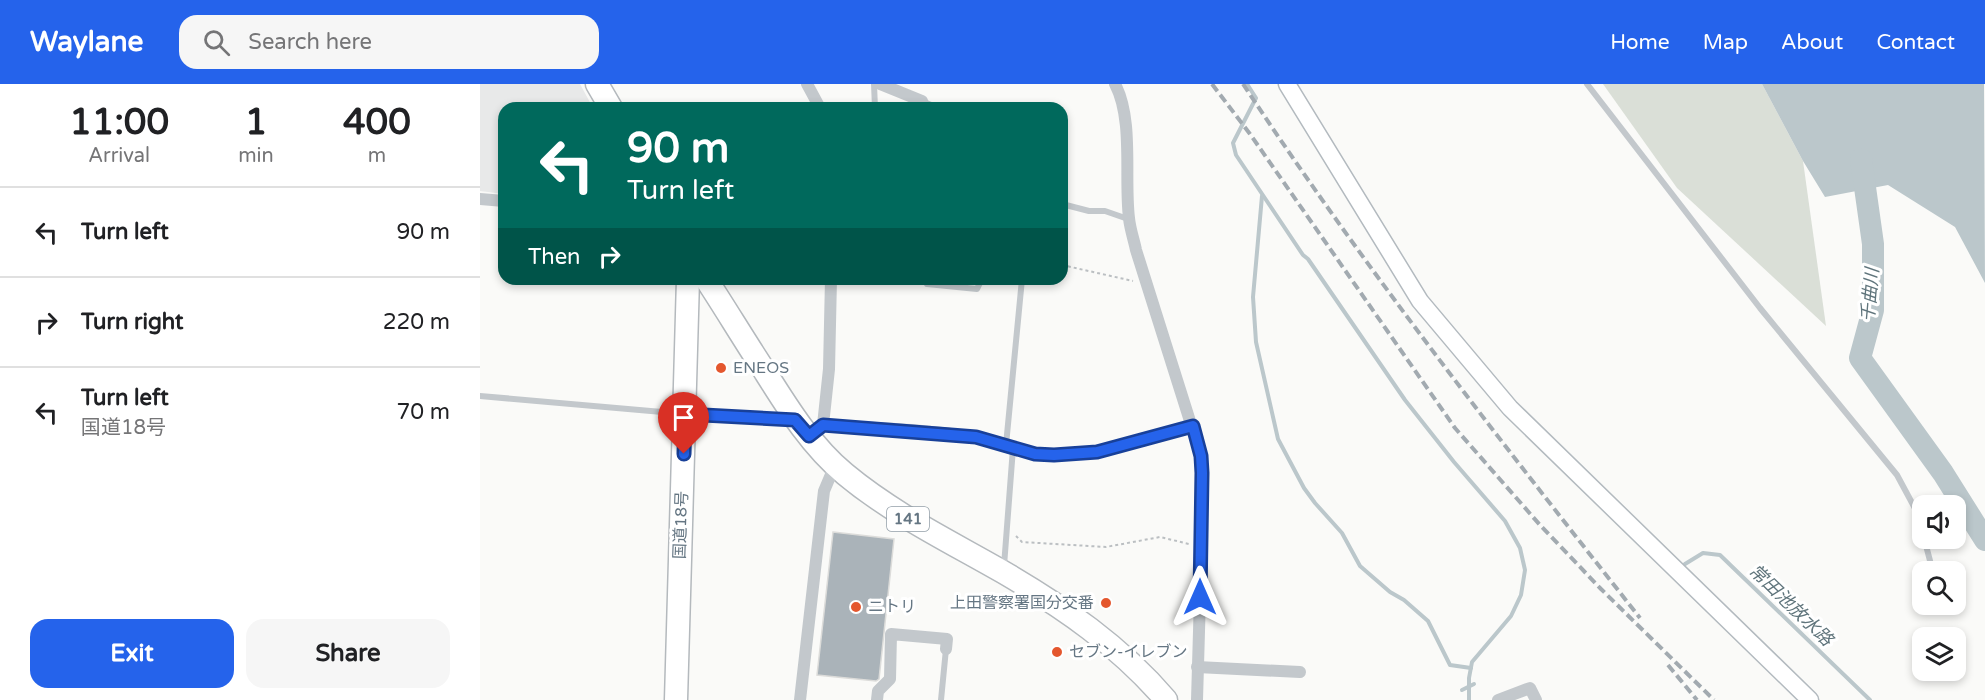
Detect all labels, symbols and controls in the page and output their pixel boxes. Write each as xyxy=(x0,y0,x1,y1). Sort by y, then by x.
search box xyxy=(179,15,599,69)
text: Waylane xyxy=(30,25,143,59)
icon: search xyxy=(200,26,233,59)
text: Search here xyxy=(248,29,372,55)
text: Home xyxy=(1610,30,1670,55)
text: Map xyxy=(1703,30,1748,55)
text: About xyxy=(1781,30,1843,55)
text: Contact xyxy=(1876,30,1955,55)
text: 11:00 xyxy=(69,101,169,144)
text: 1 xyxy=(245,101,267,144)
text: 400 xyxy=(343,101,411,144)
text: 90 m xyxy=(627,123,729,174)
icon: left xyxy=(528,126,606,204)
text: Arrival xyxy=(88,144,150,168)
text: min xyxy=(238,144,274,168)
text: m xyxy=(368,144,386,168)
text: Turn left xyxy=(627,174,734,207)
icon: left xyxy=(30,216,63,249)
text: Turn left xyxy=(81,219,169,245)
text: 90 m xyxy=(396,219,450,245)
icon: right xyxy=(593,240,626,273)
text: Then xyxy=(528,244,581,270)
water label: 千曲川 xyxy=(1857,265,1883,323)
icon: right xyxy=(30,306,63,339)
text: Turn right xyxy=(81,309,183,335)
text: 220 m xyxy=(383,309,450,335)
place label: ENEOS xyxy=(733,358,789,378)
marker: ENEOS xyxy=(714,361,728,375)
text: Turn left xyxy=(81,385,169,411)
pin xyxy=(658,392,709,454)
icon: left xyxy=(30,396,63,429)
text: 70 m xyxy=(396,399,450,425)
icon: arrive xyxy=(667,401,700,434)
text: 国道18号 xyxy=(81,416,166,440)
street label: 国道18号 xyxy=(670,491,692,559)
map controls xyxy=(1912,495,1966,681)
button: sound xyxy=(1912,495,1966,549)
road number: 141 xyxy=(887,507,929,531)
water label: 常田池放水路 xyxy=(1745,560,1839,652)
button: search xyxy=(1912,561,1966,615)
position arrow xyxy=(1168,565,1232,629)
place label: 上田警察署国分交番 xyxy=(950,593,1094,613)
marker: 上田警察署国分交番 xyxy=(1099,596,1113,610)
place label: ニトリ xyxy=(868,597,916,617)
marker: ニトリ xyxy=(849,600,863,614)
button: Exit xyxy=(30,619,234,688)
button: Share xyxy=(246,619,450,688)
button: layers xyxy=(1912,627,1966,681)
place label: セブン-イレブン xyxy=(1069,642,1188,662)
marker: セブン-イレブン xyxy=(1050,645,1064,659)

